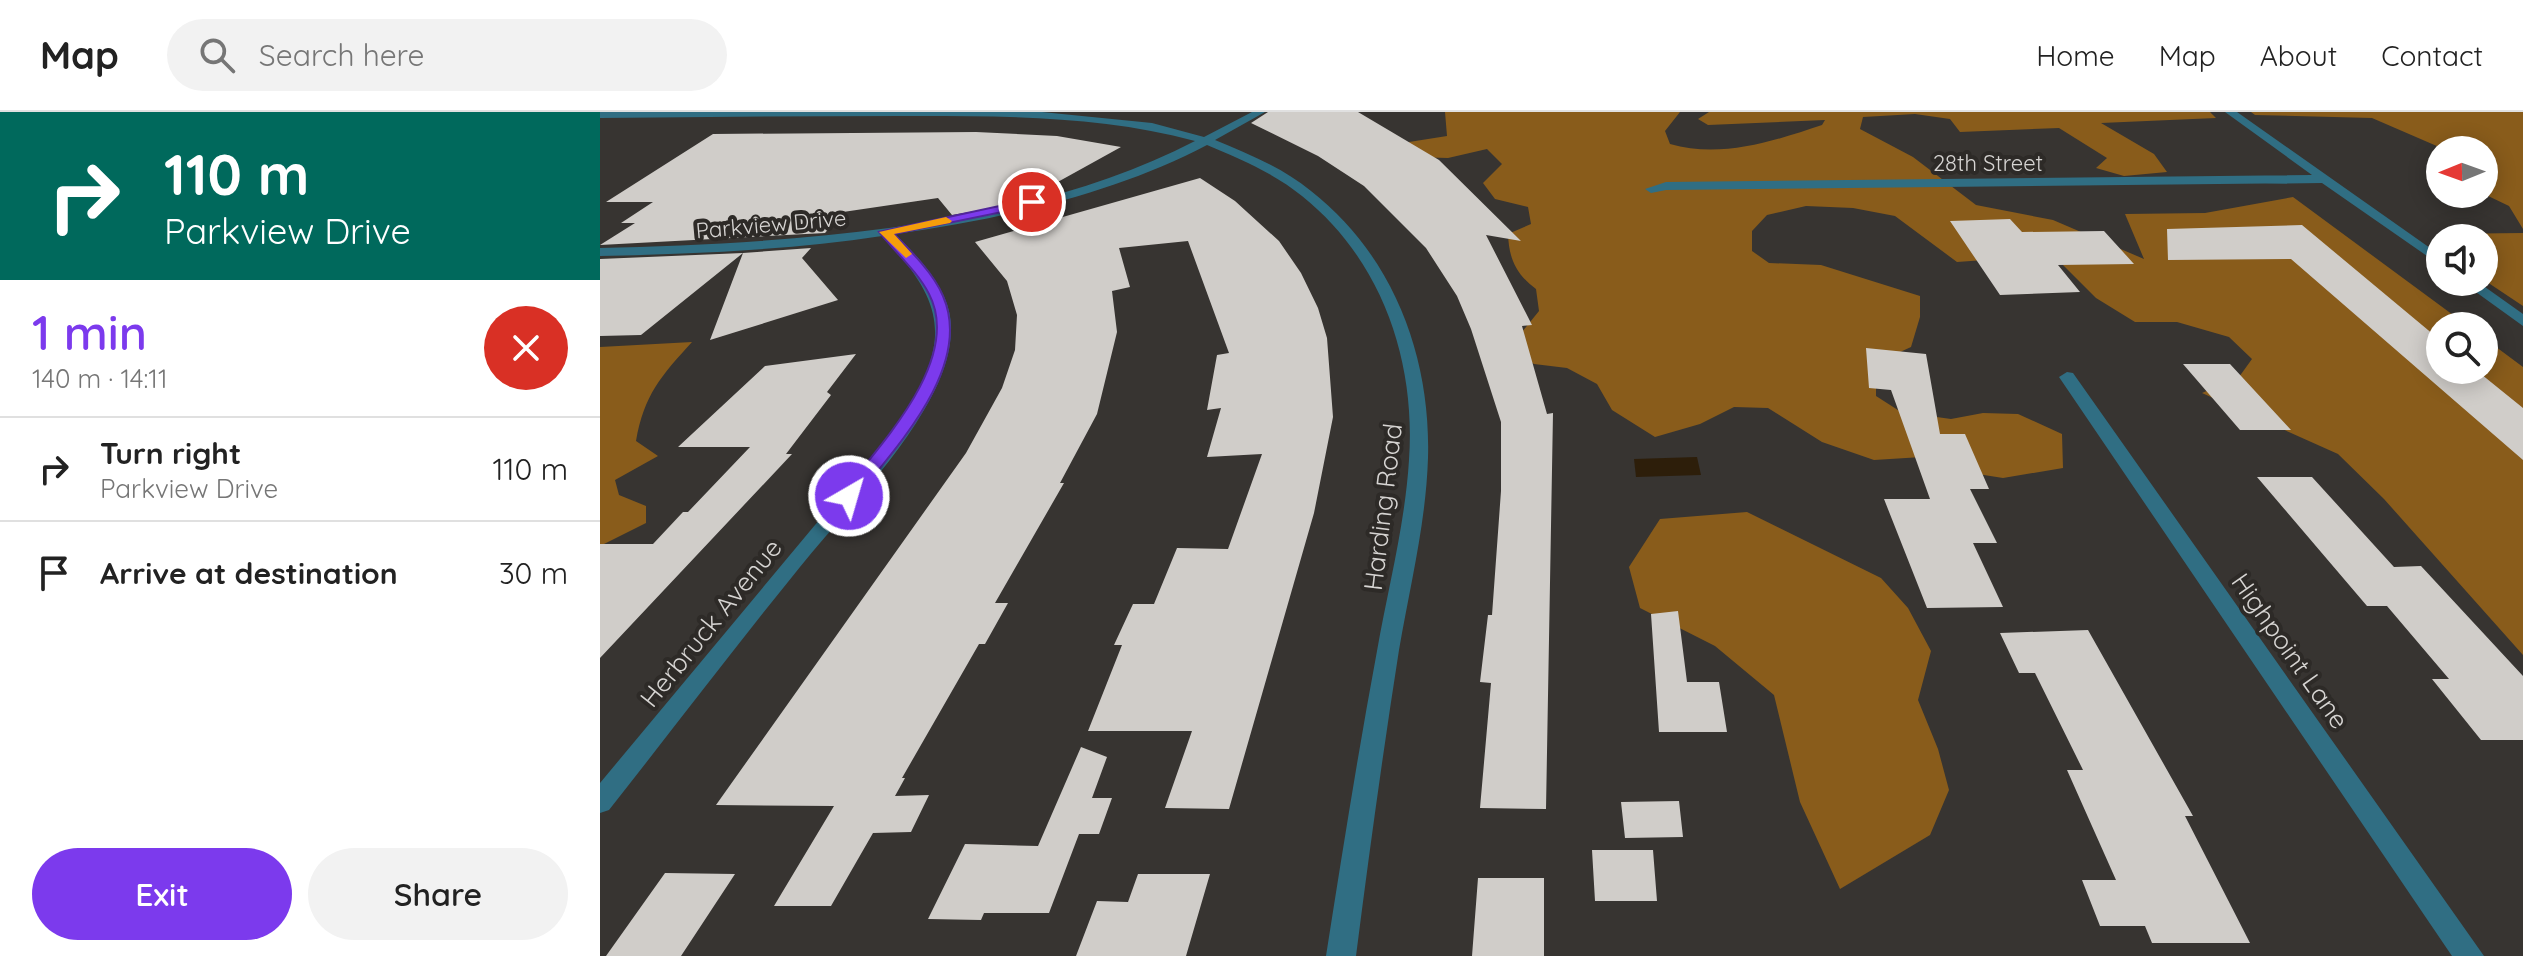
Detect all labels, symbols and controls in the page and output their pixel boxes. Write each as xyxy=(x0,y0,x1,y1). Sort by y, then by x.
search box xyxy=(167,19,727,91)
text: Map xyxy=(40,31,119,79)
icon: search xyxy=(195,33,239,77)
text: Search here xyxy=(259,36,424,74)
text: Home xyxy=(2036,38,2115,73)
text: Map xyxy=(2159,38,2216,73)
text: About xyxy=(2260,38,2337,73)
text: Contact xyxy=(2381,38,2483,73)
north arrow xyxy=(2426,136,2498,208)
map controls xyxy=(2426,136,2498,384)
text: 110 m xyxy=(164,139,309,209)
icon: right xyxy=(32,144,136,248)
street label: 28th Street xyxy=(1933,149,2043,177)
pin xyxy=(998,168,1066,236)
icon: arrive xyxy=(1010,180,1054,224)
street label: Parkview Drive xyxy=(695,203,847,245)
text: Parkview Drive xyxy=(164,208,411,253)
button: sound xyxy=(2426,224,2498,296)
text: 1 min xyxy=(32,302,147,362)
button: close xyxy=(484,306,568,390)
button: search xyxy=(2426,312,2498,384)
text: 140 m · 14:11 xyxy=(32,362,168,395)
street label: Harding Road xyxy=(1356,422,1409,592)
text: Turn right xyxy=(100,434,241,472)
icon: right xyxy=(32,447,76,491)
text: 110 m xyxy=(492,450,568,488)
position arrow xyxy=(807,454,891,538)
text: Parkview Drive xyxy=(100,472,278,505)
street label: Herbruck Avenue xyxy=(633,532,789,714)
icon: arrive xyxy=(32,551,76,595)
text: Arrive at destination xyxy=(100,554,398,592)
text: 30 m xyxy=(499,554,568,592)
street label: Highpoint Lane xyxy=(2225,566,2356,735)
button: Exit xyxy=(32,848,292,940)
button: Share xyxy=(308,848,568,940)

